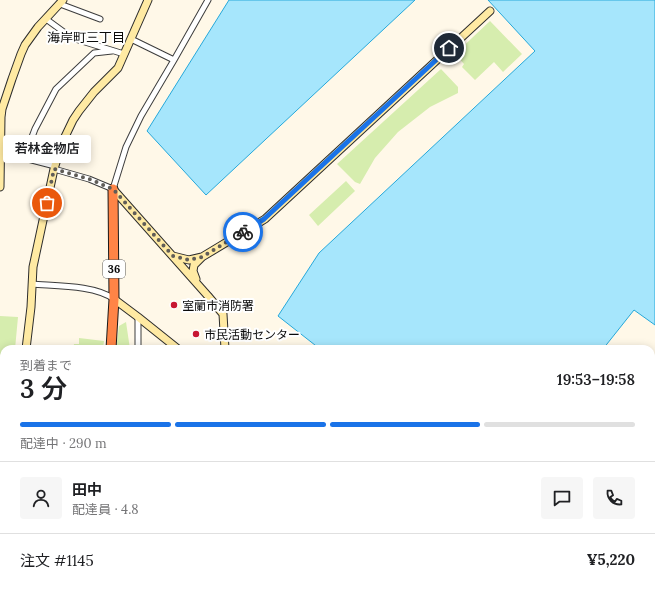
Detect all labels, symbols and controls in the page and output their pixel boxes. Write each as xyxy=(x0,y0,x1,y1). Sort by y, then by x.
district label: 海岸町三丁目 xyxy=(47,29,125,46)
pin xyxy=(432,31,466,65)
icon: home xyxy=(438,37,460,59)
callout: 若林金物店 xyxy=(3,135,91,163)
text: 若林金物店 xyxy=(14,140,80,157)
pin xyxy=(30,186,64,220)
icon: bag xyxy=(36,192,58,214)
courier xyxy=(223,212,263,252)
icon: bike xyxy=(232,221,254,243)
road number: 36 xyxy=(103,260,125,278)
place label: 室蘭市消防署 xyxy=(182,298,254,313)
marker: 室蘭市消防署 xyxy=(169,300,179,310)
place label: 市民活動センター xyxy=(204,327,300,342)
marker: 市民活動センター xyxy=(191,329,201,339)
text: 到着まで xyxy=(20,357,72,374)
text: 19:53–19:58 xyxy=(557,370,635,389)
text: 3 分 xyxy=(20,372,67,405)
text: 配達中 · 290 m xyxy=(20,435,107,452)
button: person xyxy=(20,477,62,519)
button: chat xyxy=(541,477,583,519)
button: phone xyxy=(593,477,635,519)
text: 田中 xyxy=(72,480,102,499)
text: 配達員 · 4.8 xyxy=(72,501,139,518)
text: ¥5,220 xyxy=(587,550,635,569)
text: 注文 #1145 xyxy=(20,551,94,570)

